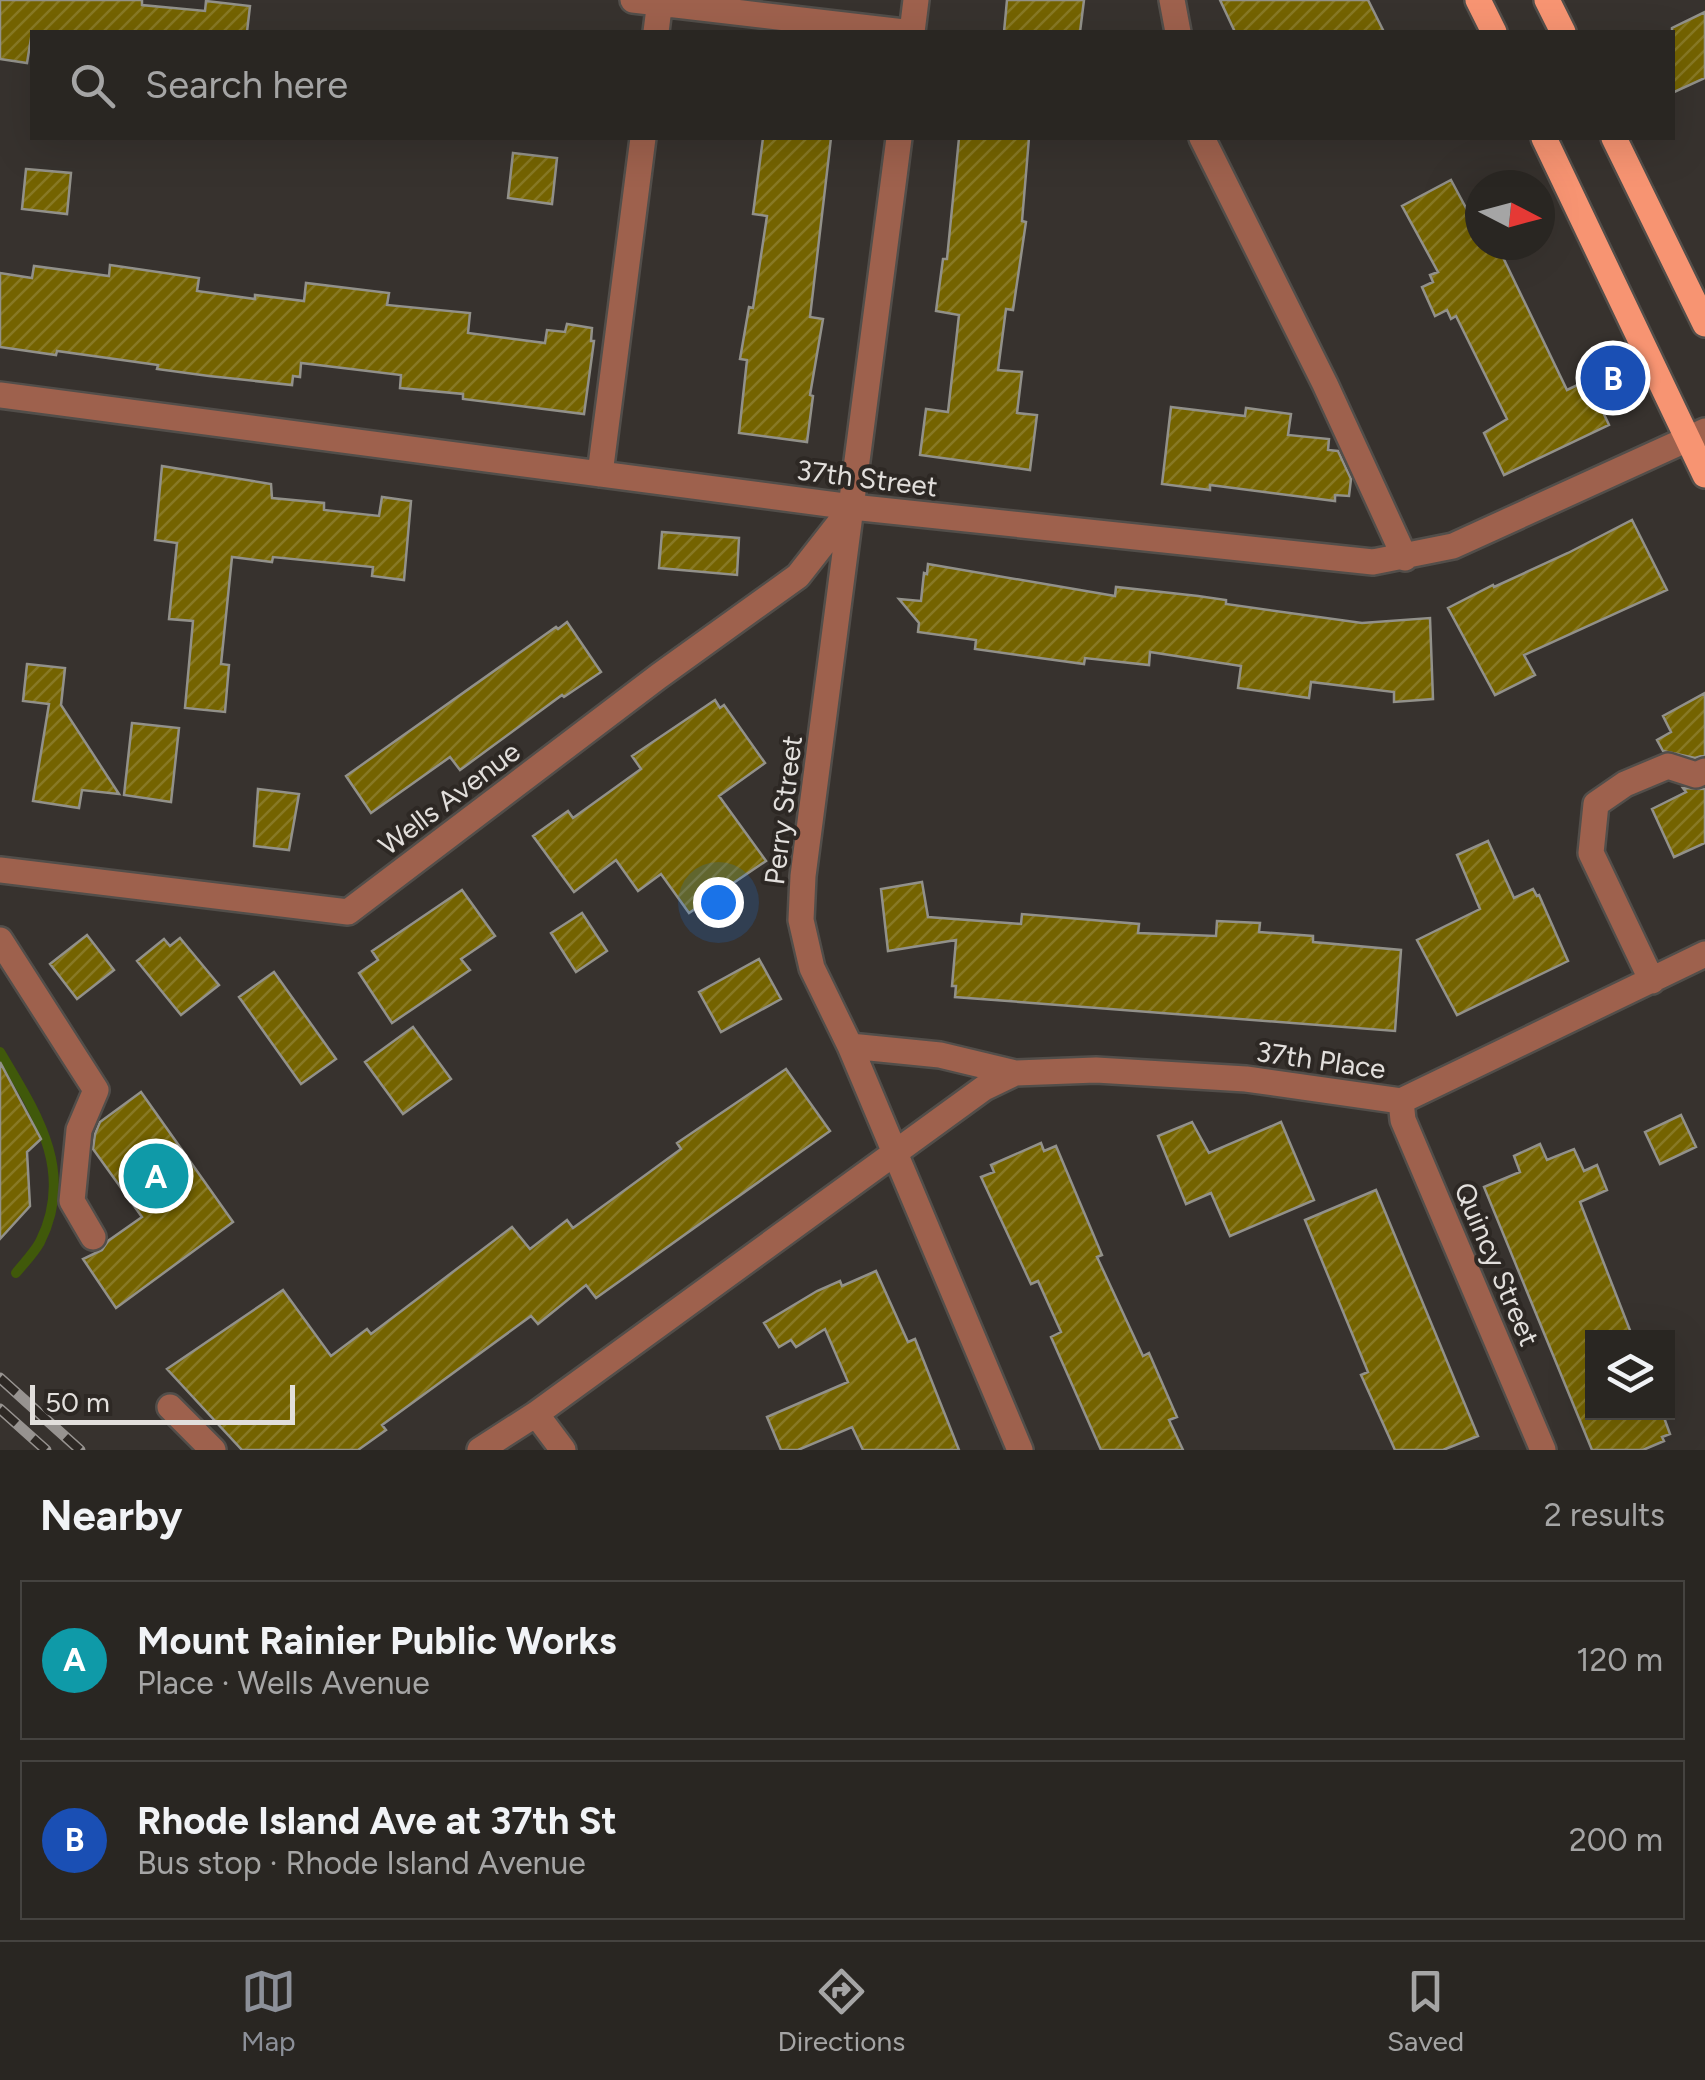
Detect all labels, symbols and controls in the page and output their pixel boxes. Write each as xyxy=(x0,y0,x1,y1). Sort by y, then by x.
search box xyxy=(30,30,1675,140)
icon: search xyxy=(65,58,120,113)
text: Search here xyxy=(145,62,348,108)
north arrow xyxy=(1465,170,1555,260)
pin: B xyxy=(1580,340,1646,416)
street label: 37th Street xyxy=(795,452,939,504)
street label: Perry Street xyxy=(757,733,809,887)
street label: Wells Avenue xyxy=(372,734,526,862)
your location xyxy=(693,877,744,928)
street label: 37th Place xyxy=(1254,1034,1388,1086)
pin: A xyxy=(124,1138,188,1214)
street label: Quincy Street xyxy=(1447,1177,1547,1351)
map controls xyxy=(1585,1330,1675,1420)
button: layers xyxy=(1585,1330,1675,1420)
scale bar xyxy=(30,1380,295,1424)
text: 50 m xyxy=(45,1385,110,1419)
text: Nearby xyxy=(40,1490,182,1541)
text: 2 results xyxy=(1544,1496,1665,1534)
text: Mount Rainier Public Works xyxy=(137,1618,617,1664)
text: A xyxy=(63,1641,86,1679)
text: 120 m xyxy=(1576,1641,1663,1679)
text: Place · Wells Avenue xyxy=(137,1664,430,1702)
text: Rhode Island Ave at 37th St xyxy=(137,1798,617,1844)
text: B xyxy=(65,1821,84,1859)
text: 200 m xyxy=(1569,1821,1663,1859)
text: Bus stop · Rhode Island Avenue xyxy=(137,1844,586,1882)
tab: Map xyxy=(241,1964,296,2058)
tab: Directions xyxy=(778,1964,905,2058)
tab: Saved xyxy=(1387,1964,1464,2058)

